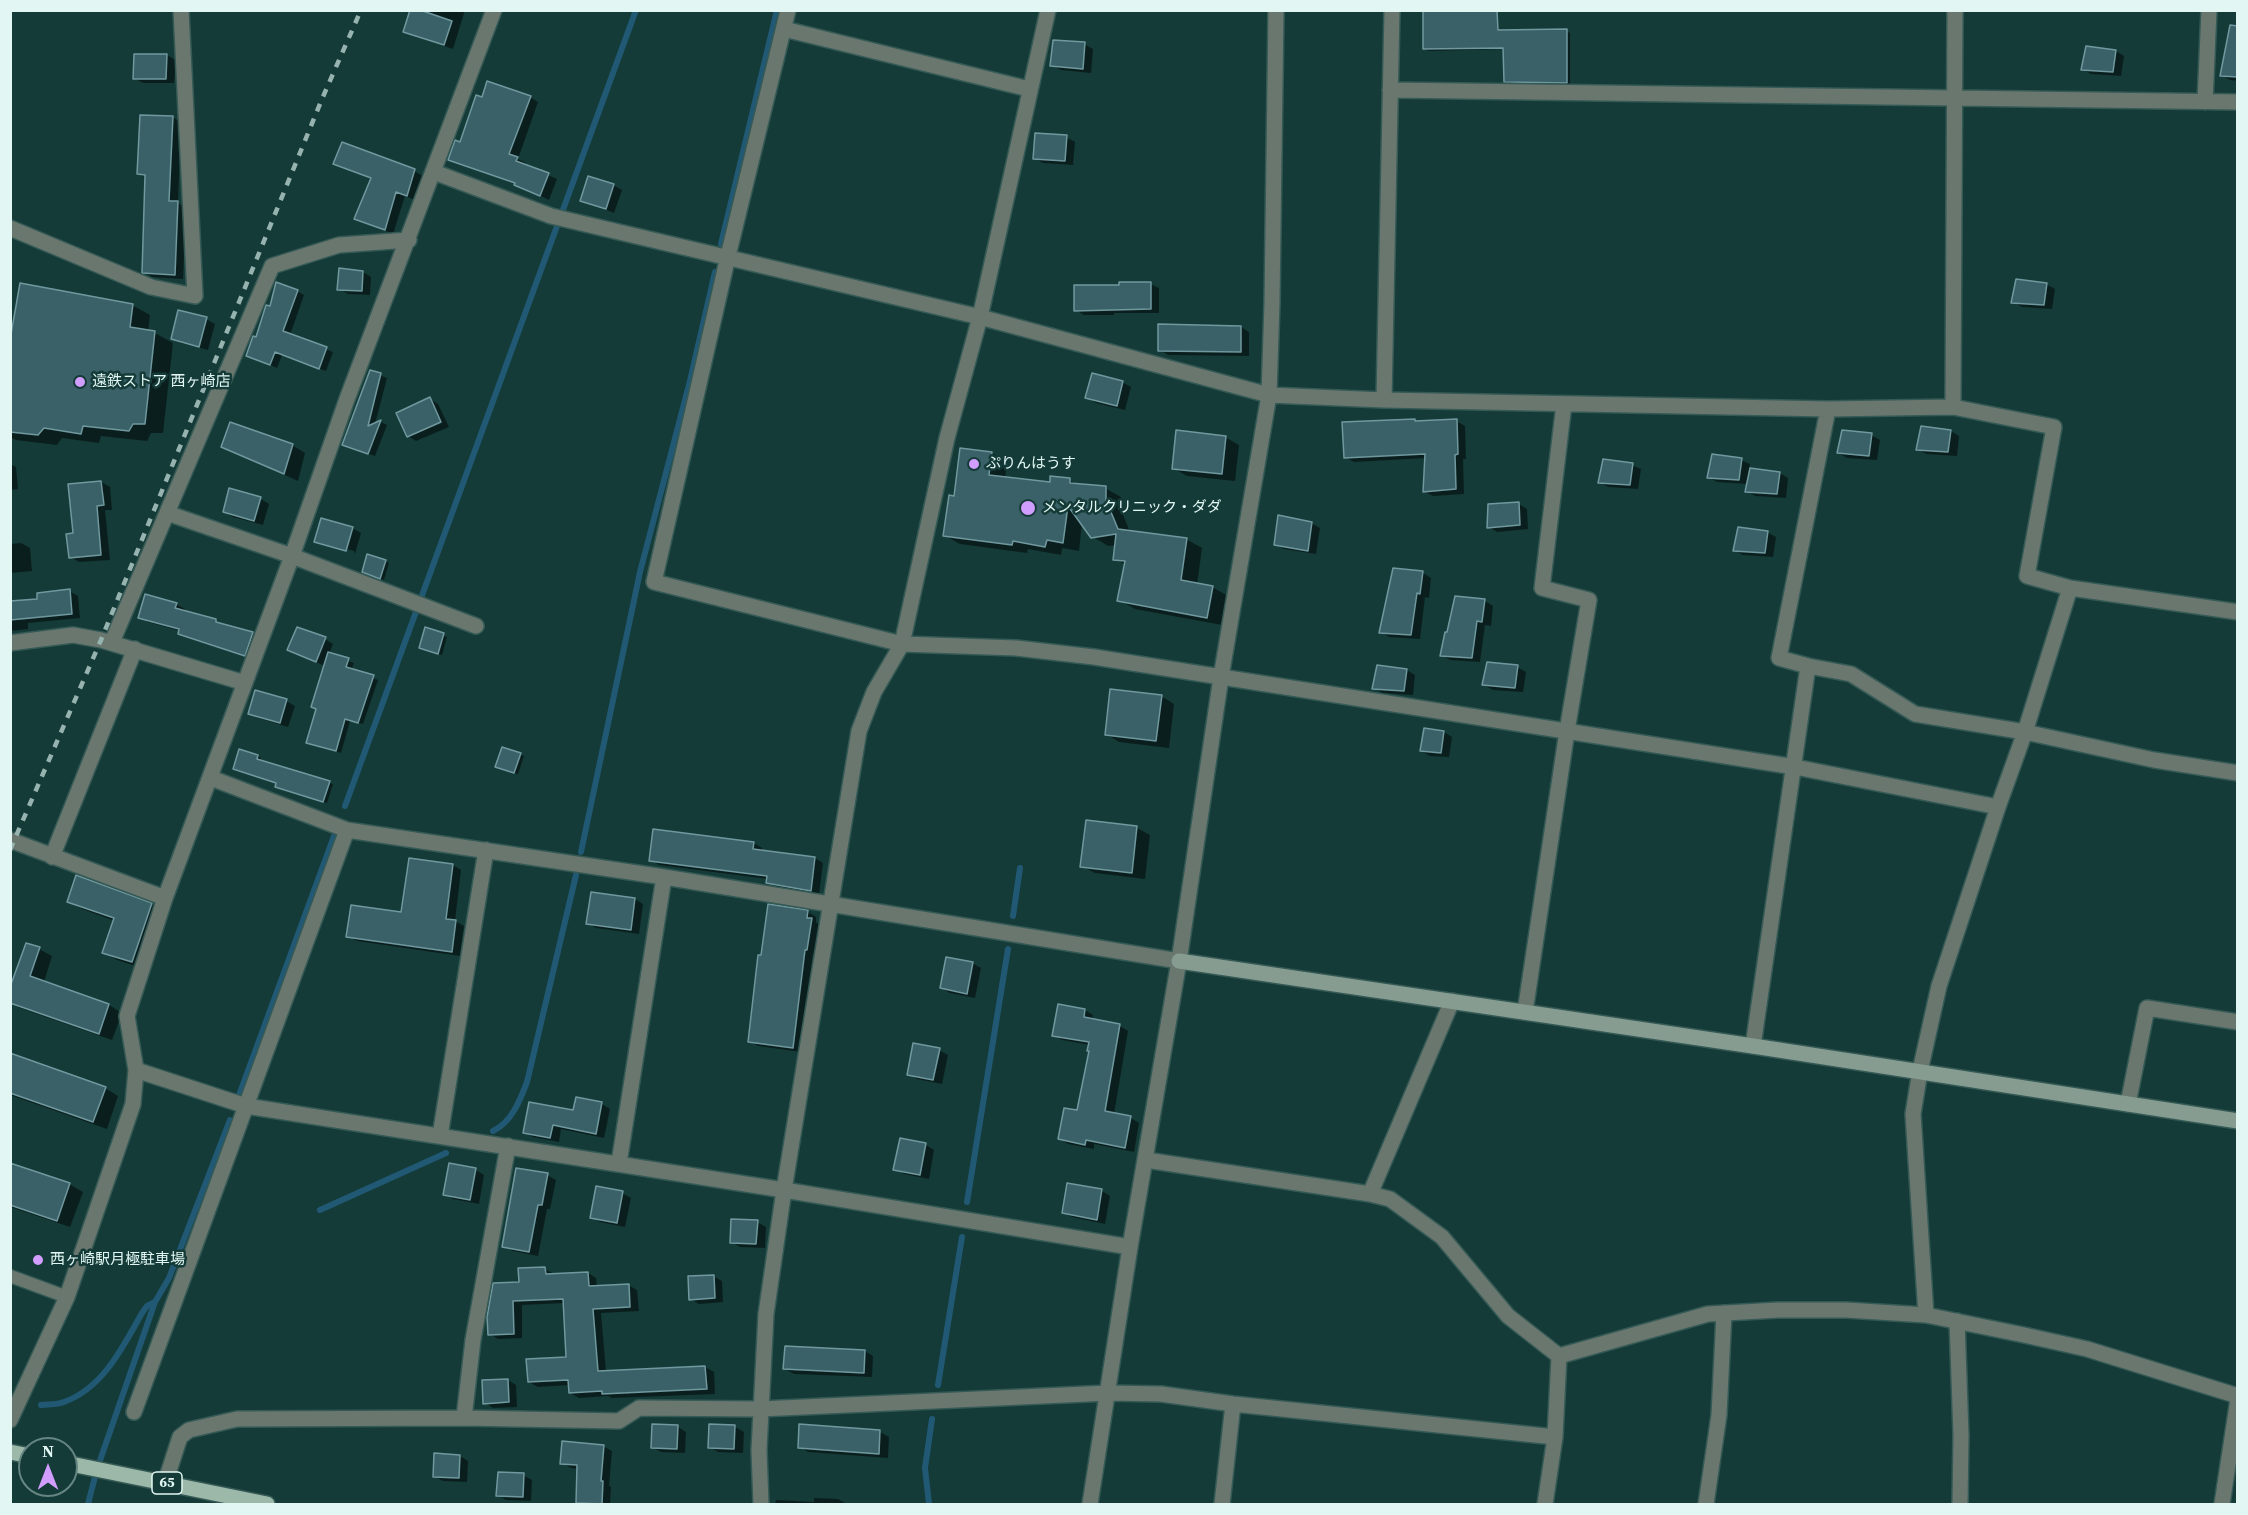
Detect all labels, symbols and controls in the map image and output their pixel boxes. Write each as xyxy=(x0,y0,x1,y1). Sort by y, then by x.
place label: 遠鉄ストア 西ヶ崎店 xyxy=(92,373,230,391)
marker: 遠鉄ストア 西ヶ崎店 xyxy=(73,375,87,389)
place label: ぷりんはうす xyxy=(986,455,1076,473)
marker: ぷりんはうす xyxy=(967,457,981,471)
marker: メンタルクリニック・ダダ xyxy=(1019,499,1037,517)
place label: メンタルクリニック・ダダ xyxy=(1042,499,1222,517)
place label: 西ヶ崎駅月極駐車場 xyxy=(50,1251,185,1269)
marker: 西ヶ崎駅月極駐車場 xyxy=(31,1253,45,1267)
north arrow xyxy=(18,1437,78,1497)
text: N xyxy=(42,1440,54,1462)
road number: 65 xyxy=(152,1472,182,1494)

